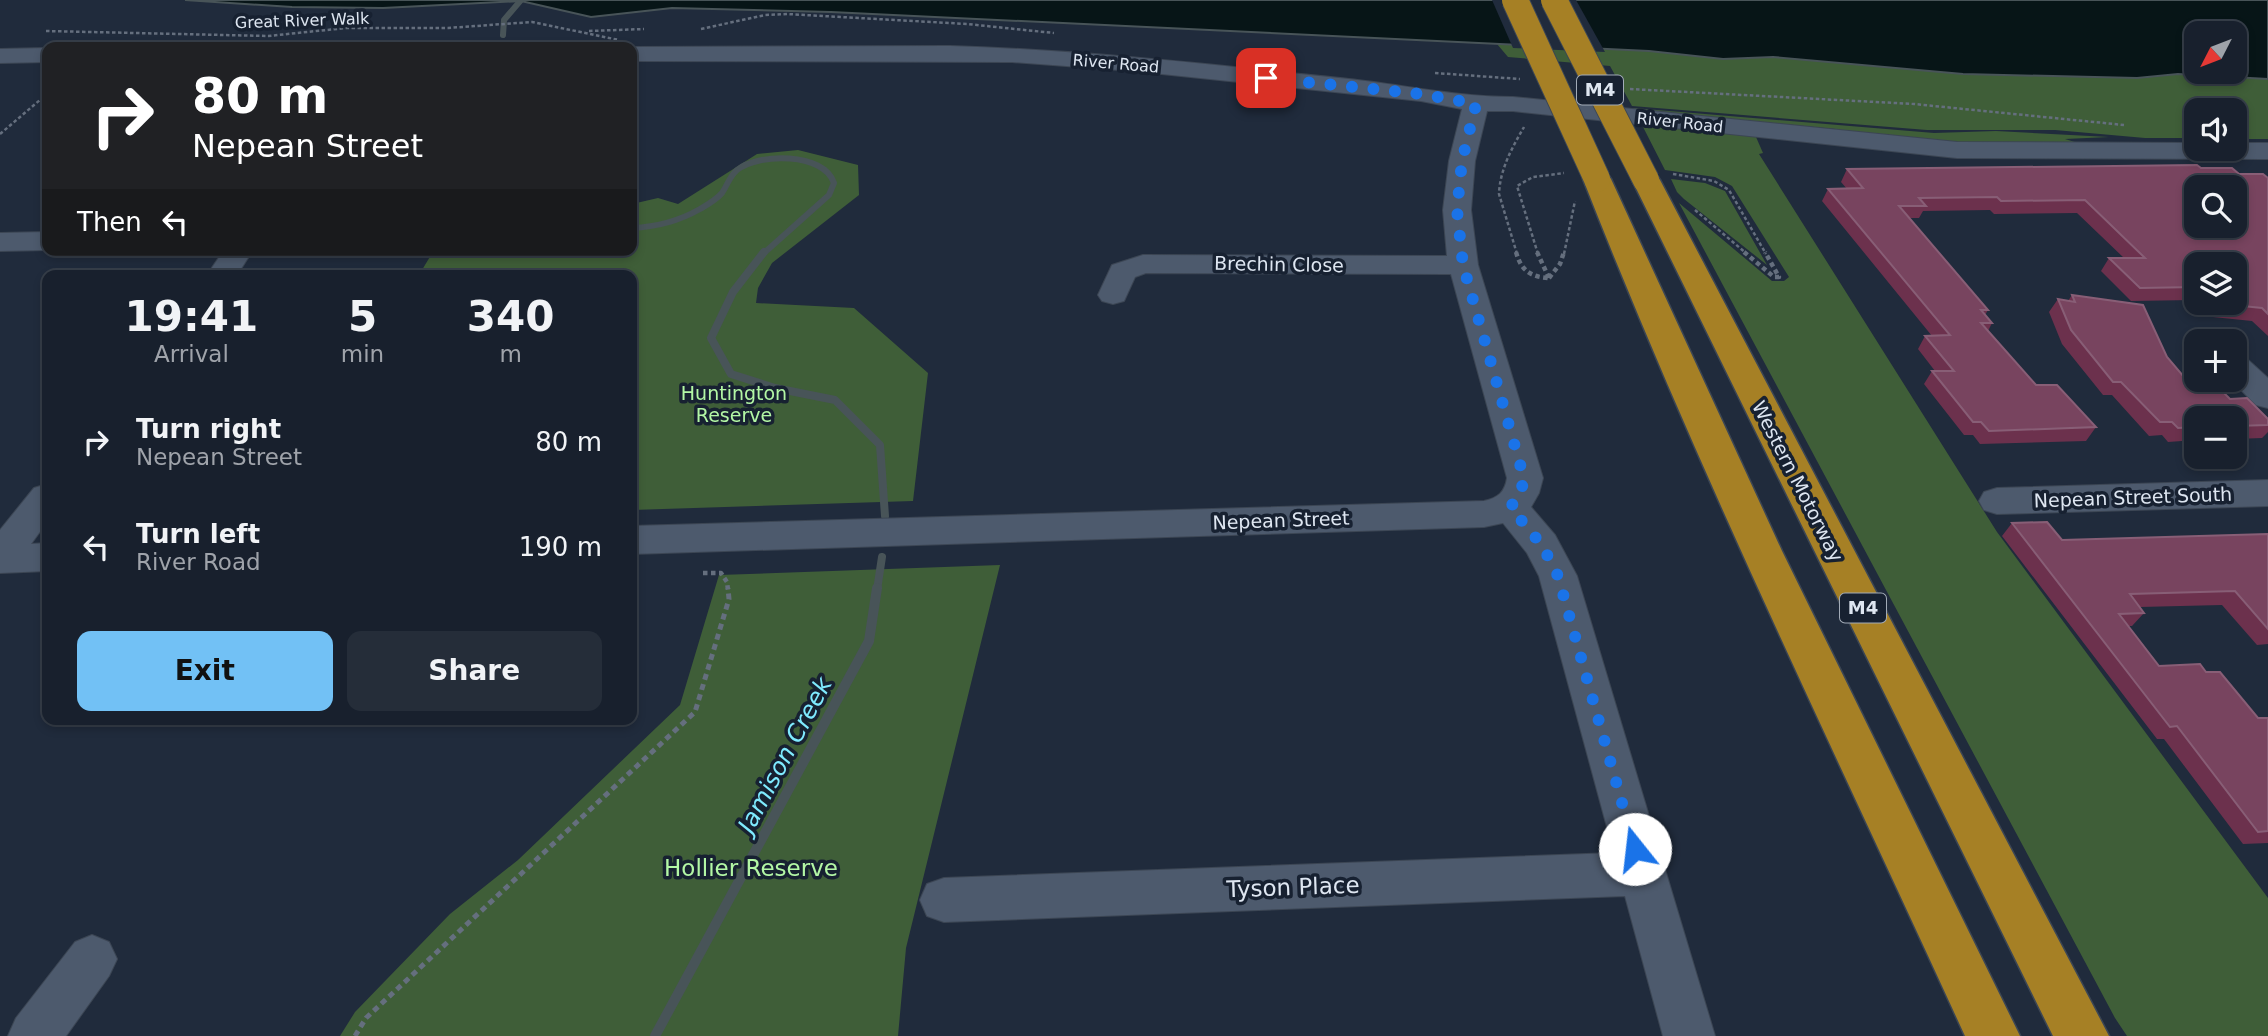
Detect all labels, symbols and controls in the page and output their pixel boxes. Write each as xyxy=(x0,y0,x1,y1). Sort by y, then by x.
street label: Great River Walk xyxy=(234,9,370,32)
north arrow xyxy=(2184,21,2247,84)
map controls xyxy=(2184,21,2247,469)
pin xyxy=(1236,48,1296,108)
street label: River Road xyxy=(1072,50,1160,77)
icon: arrive xyxy=(1247,59,1285,97)
text: 80 m xyxy=(192,68,328,125)
icon: right xyxy=(77,70,168,161)
road number: M4 xyxy=(1577,76,1623,104)
button: sound xyxy=(2184,98,2247,161)
street label: River Road xyxy=(1636,109,1724,136)
text: Nepean Street xyxy=(192,127,423,165)
button: search xyxy=(2184,175,2247,238)
icon: left xyxy=(156,203,194,241)
text: Then xyxy=(77,207,142,237)
street label: Brechin Close xyxy=(1214,252,1344,276)
button: layers xyxy=(2184,252,2247,315)
text: 19:41 xyxy=(125,292,258,341)
text: 5 xyxy=(348,292,377,341)
text: 340 xyxy=(467,292,554,341)
button: + xyxy=(2184,329,2247,392)
text: Arrival xyxy=(154,341,229,367)
text: min xyxy=(341,341,384,367)
text: m xyxy=(499,341,522,367)
park label: Huntington Reserve xyxy=(681,382,787,426)
street label: Western Motorway xyxy=(1748,397,1848,565)
button: − xyxy=(2184,406,2247,469)
text: Turn right xyxy=(136,414,281,444)
icon: right xyxy=(77,423,115,461)
text: 80 m xyxy=(535,427,602,457)
text: Nepean Street xyxy=(136,444,302,470)
street label: Nepean Street South xyxy=(2033,483,2233,511)
street label: Nepean Street xyxy=(1212,507,1350,533)
text: Turn left xyxy=(136,519,260,549)
icon: left xyxy=(77,528,115,566)
text: 190 m xyxy=(519,532,602,562)
text: River Road xyxy=(136,549,261,575)
road number: M4 xyxy=(1840,594,1886,622)
button: Exit xyxy=(77,631,333,711)
button: Share xyxy=(347,631,602,711)
water label: Jamison Creek xyxy=(730,672,838,841)
position arrow xyxy=(1598,812,1672,886)
park label: Hollier Reserve xyxy=(664,855,838,881)
street label: Tyson Place xyxy=(1225,872,1360,902)

